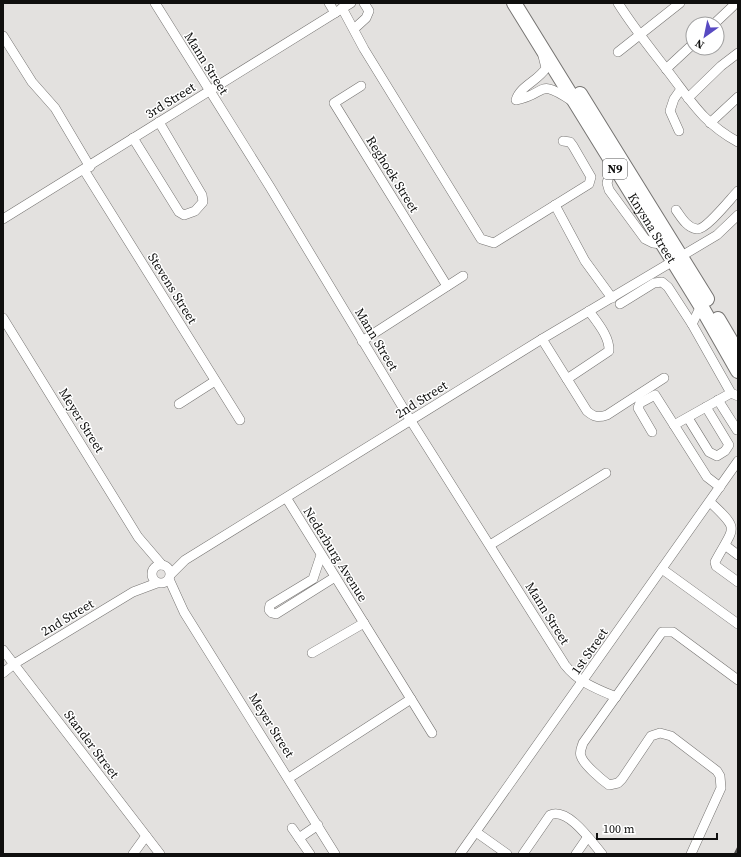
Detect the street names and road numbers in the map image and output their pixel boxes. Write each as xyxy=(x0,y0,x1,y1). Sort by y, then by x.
street label: Mann Street xyxy=(181,29,233,98)
street label: 3rd Street xyxy=(142,78,199,122)
street label: Reghoek Street xyxy=(362,133,423,216)
road number: N9 xyxy=(603,159,627,179)
street label: Knysna Street xyxy=(624,190,681,267)
street label: Stevens Street xyxy=(144,250,201,327)
street label: Mann Street xyxy=(351,305,402,374)
street label: 2nd Street xyxy=(392,376,451,422)
street label: Meyer Street xyxy=(55,385,109,456)
street label: Nederburg Avenue xyxy=(300,504,372,605)
street label: Mann Street xyxy=(522,579,574,648)
street label: 2nd Street xyxy=(38,595,97,640)
street label: 1st Street xyxy=(567,624,612,678)
street label: Meyer Street xyxy=(245,690,299,761)
street label: Stander Street xyxy=(60,707,123,783)

